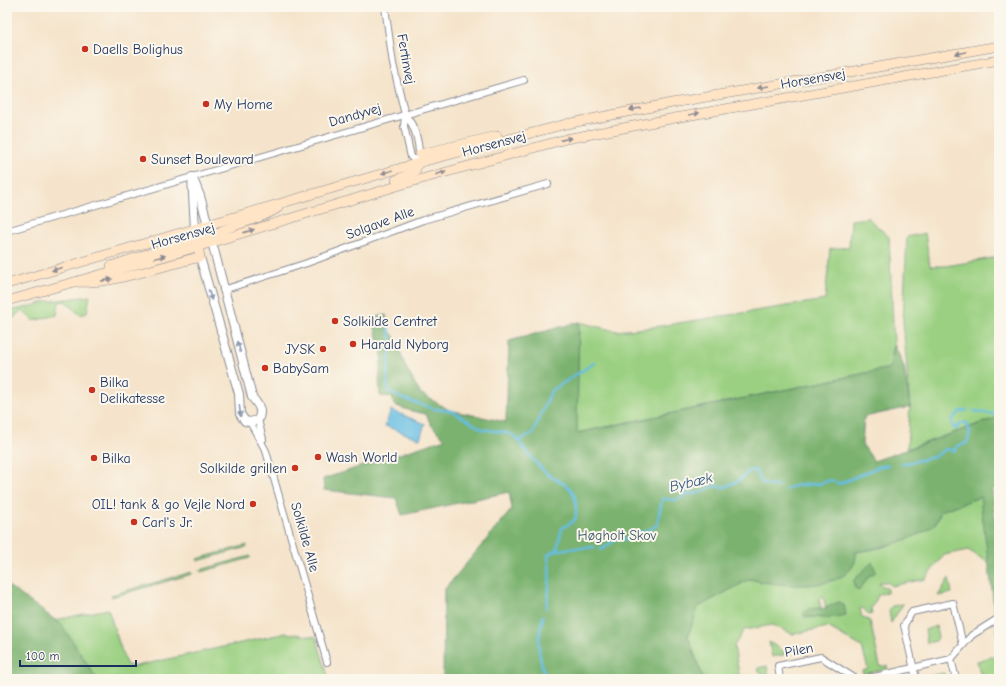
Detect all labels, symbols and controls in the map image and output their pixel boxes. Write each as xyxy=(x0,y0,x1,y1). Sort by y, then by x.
street label: Fertinvej xyxy=(393,33,419,85)
place label: Daells Bolighus xyxy=(93,41,183,58)
marker: Daells Bolighus xyxy=(80,44,90,54)
one-way arrow xyxy=(954,50,967,56)
street label: Horsensvej xyxy=(779,65,847,93)
one-way arrow xyxy=(757,84,770,90)
place label: My Home xyxy=(214,96,273,113)
marker: My Home xyxy=(201,99,211,109)
street label: Dandyvej xyxy=(327,99,383,131)
one-way arrow xyxy=(629,107,642,113)
one-way arrow xyxy=(688,111,700,117)
street label: Horsensvej xyxy=(460,127,528,161)
one-way arrow xyxy=(560,136,572,142)
place label: Sunset Boulevard xyxy=(151,151,254,168)
marker: Sunset Boulevard xyxy=(138,154,148,164)
one-way arrow xyxy=(381,169,393,175)
one-way arrow xyxy=(435,170,447,176)
street label: Solgave Alle xyxy=(344,203,416,243)
street label: Horsensvej xyxy=(149,219,217,253)
one-way arrow xyxy=(244,228,256,234)
one-way arrow xyxy=(154,254,166,260)
one-way arrow xyxy=(50,266,62,272)
one-way arrow xyxy=(101,277,113,283)
one-way arrow xyxy=(207,289,213,301)
place label: Solkilde Centret xyxy=(343,313,438,330)
marker: Solkilde Centret xyxy=(330,316,340,326)
place label: Harald Nyborg xyxy=(361,336,449,353)
marker: Harald Nyborg xyxy=(348,339,358,349)
one-way arrow xyxy=(235,341,241,353)
place label: JYSK xyxy=(285,341,315,358)
marker: JYSK xyxy=(318,344,328,354)
place label: BabySam xyxy=(273,360,329,377)
marker: BabySam xyxy=(260,363,270,373)
place label: Bilka Delikatesse xyxy=(100,374,165,407)
marker: Bilka Delikatesse xyxy=(87,385,97,395)
one-way arrow xyxy=(237,405,243,417)
place label: Wash World xyxy=(326,449,397,466)
place label: Bilka xyxy=(102,450,131,467)
marker: Wash World xyxy=(313,452,323,462)
marker: Bilka xyxy=(89,453,99,463)
place label: Solkilde grillen xyxy=(200,460,287,477)
marker: Solkilde grillen xyxy=(290,463,300,473)
water label: Bybæk xyxy=(668,468,715,496)
place label: OIL! tank & go Vejle Nord xyxy=(92,496,245,513)
marker: OIL! tank & go Vejle Nord xyxy=(248,499,258,509)
street label: Solkilde Alle xyxy=(287,500,323,574)
place label: Carl's Jr. xyxy=(142,514,192,531)
marker: Carl's Jr. xyxy=(129,517,139,527)
park label: Høgholt Skov xyxy=(578,527,657,544)
street label: Pilen xyxy=(783,639,815,661)
scale bar xyxy=(20,642,136,668)
text: 100 m xyxy=(26,649,59,663)

